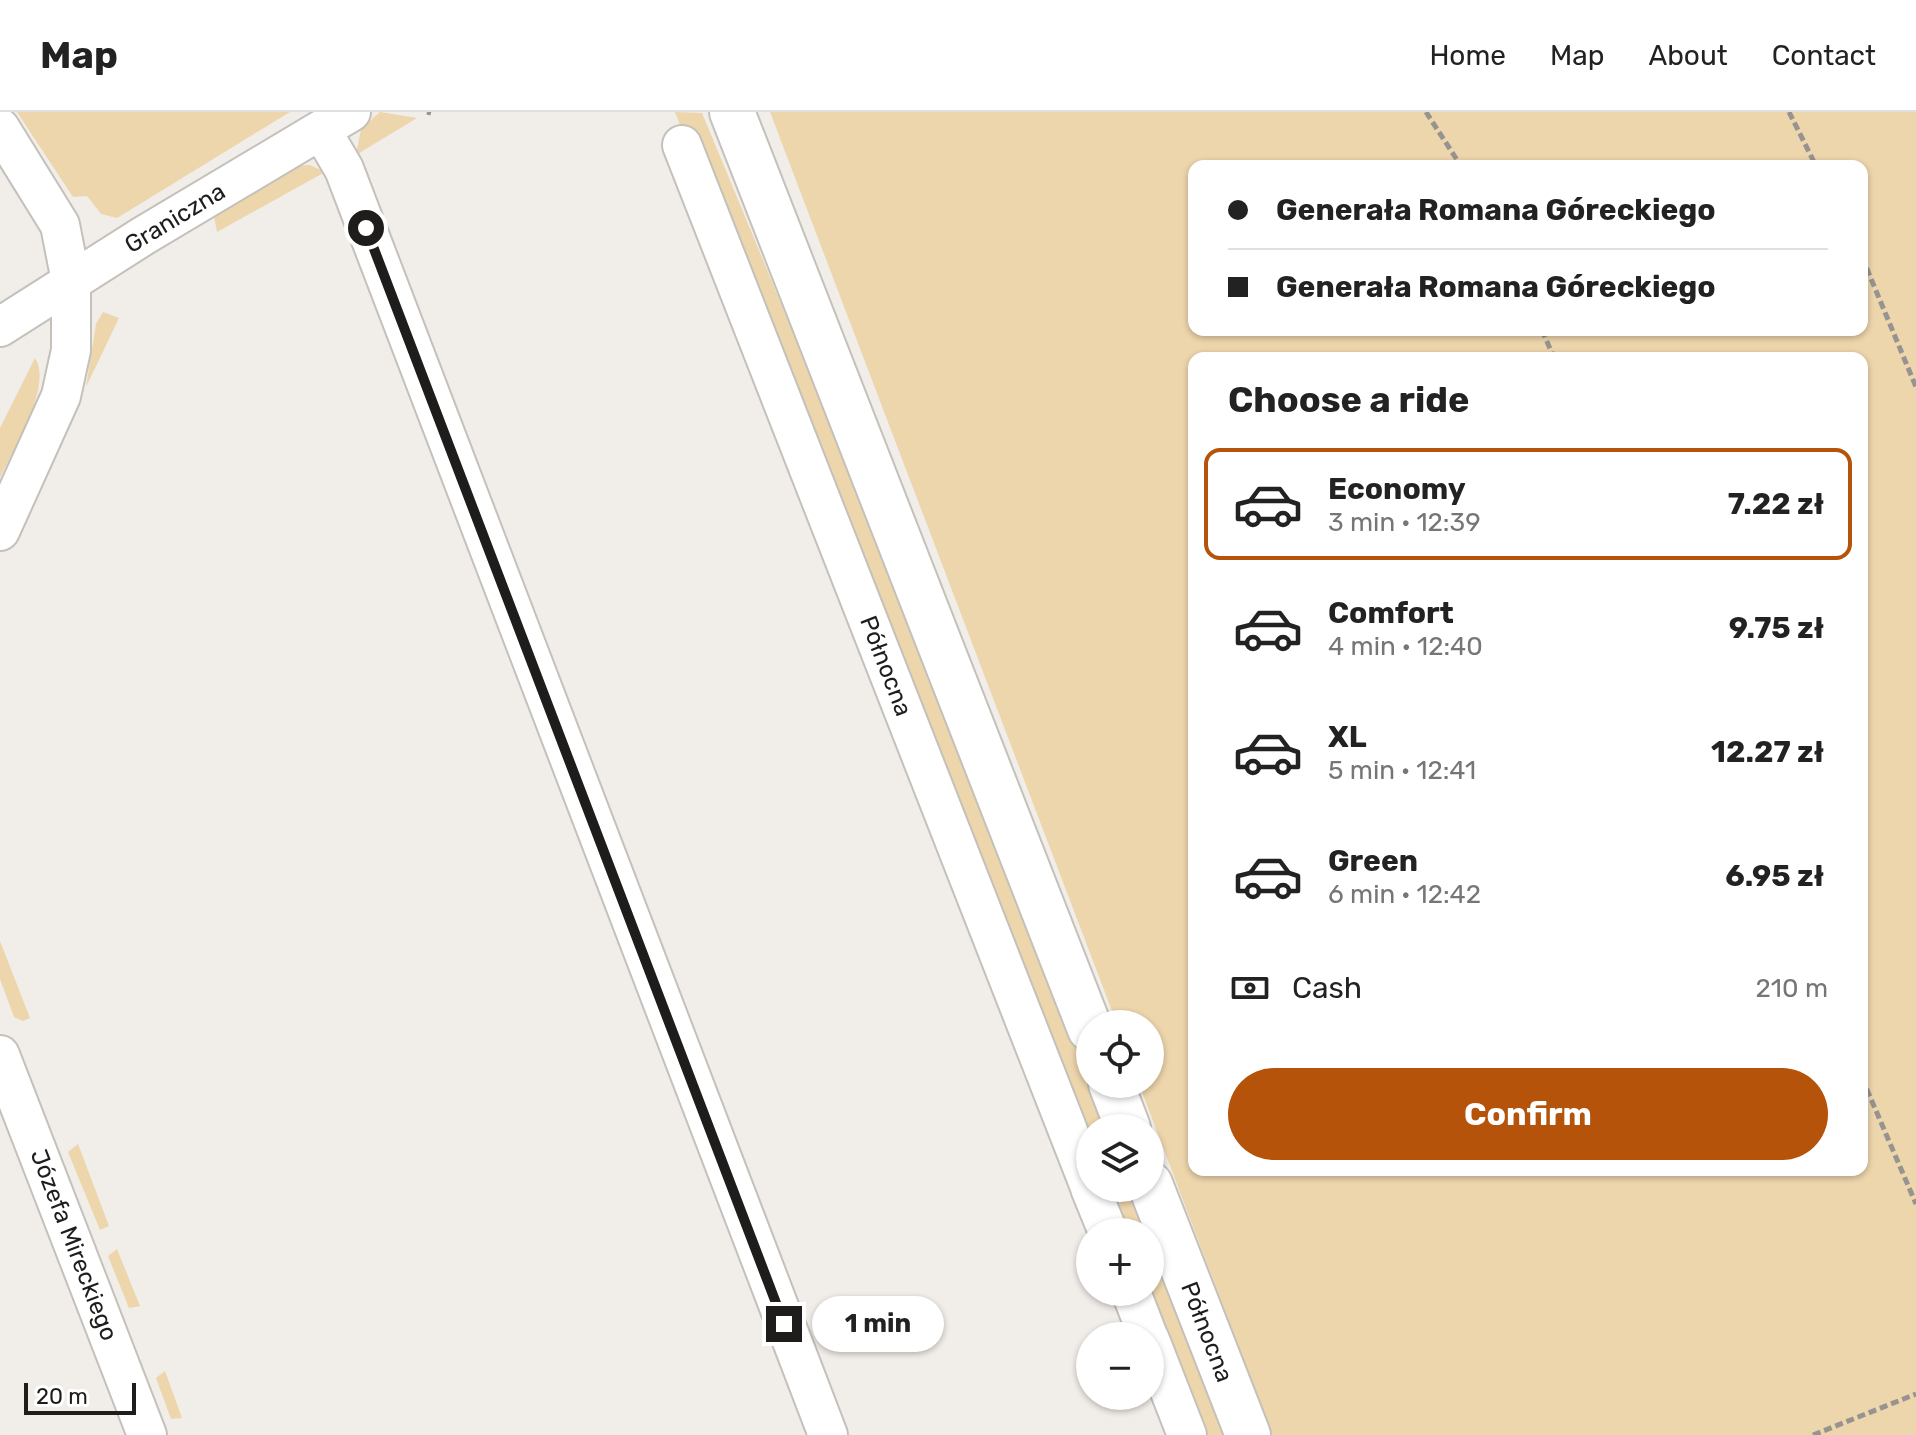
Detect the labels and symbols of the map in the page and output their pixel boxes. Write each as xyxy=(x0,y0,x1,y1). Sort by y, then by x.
street label: Graniczna xyxy=(120,177,230,259)
route start xyxy=(348,210,384,246)
street label: Północna xyxy=(854,612,918,720)
street label: Józefa Mireckiego xyxy=(25,1145,123,1345)
street label: Północna xyxy=(1175,1278,1239,1386)
callout: 1 min xyxy=(812,1296,944,1352)
route end xyxy=(766,1306,802,1342)
scale bar xyxy=(24,1379,136,1415)

